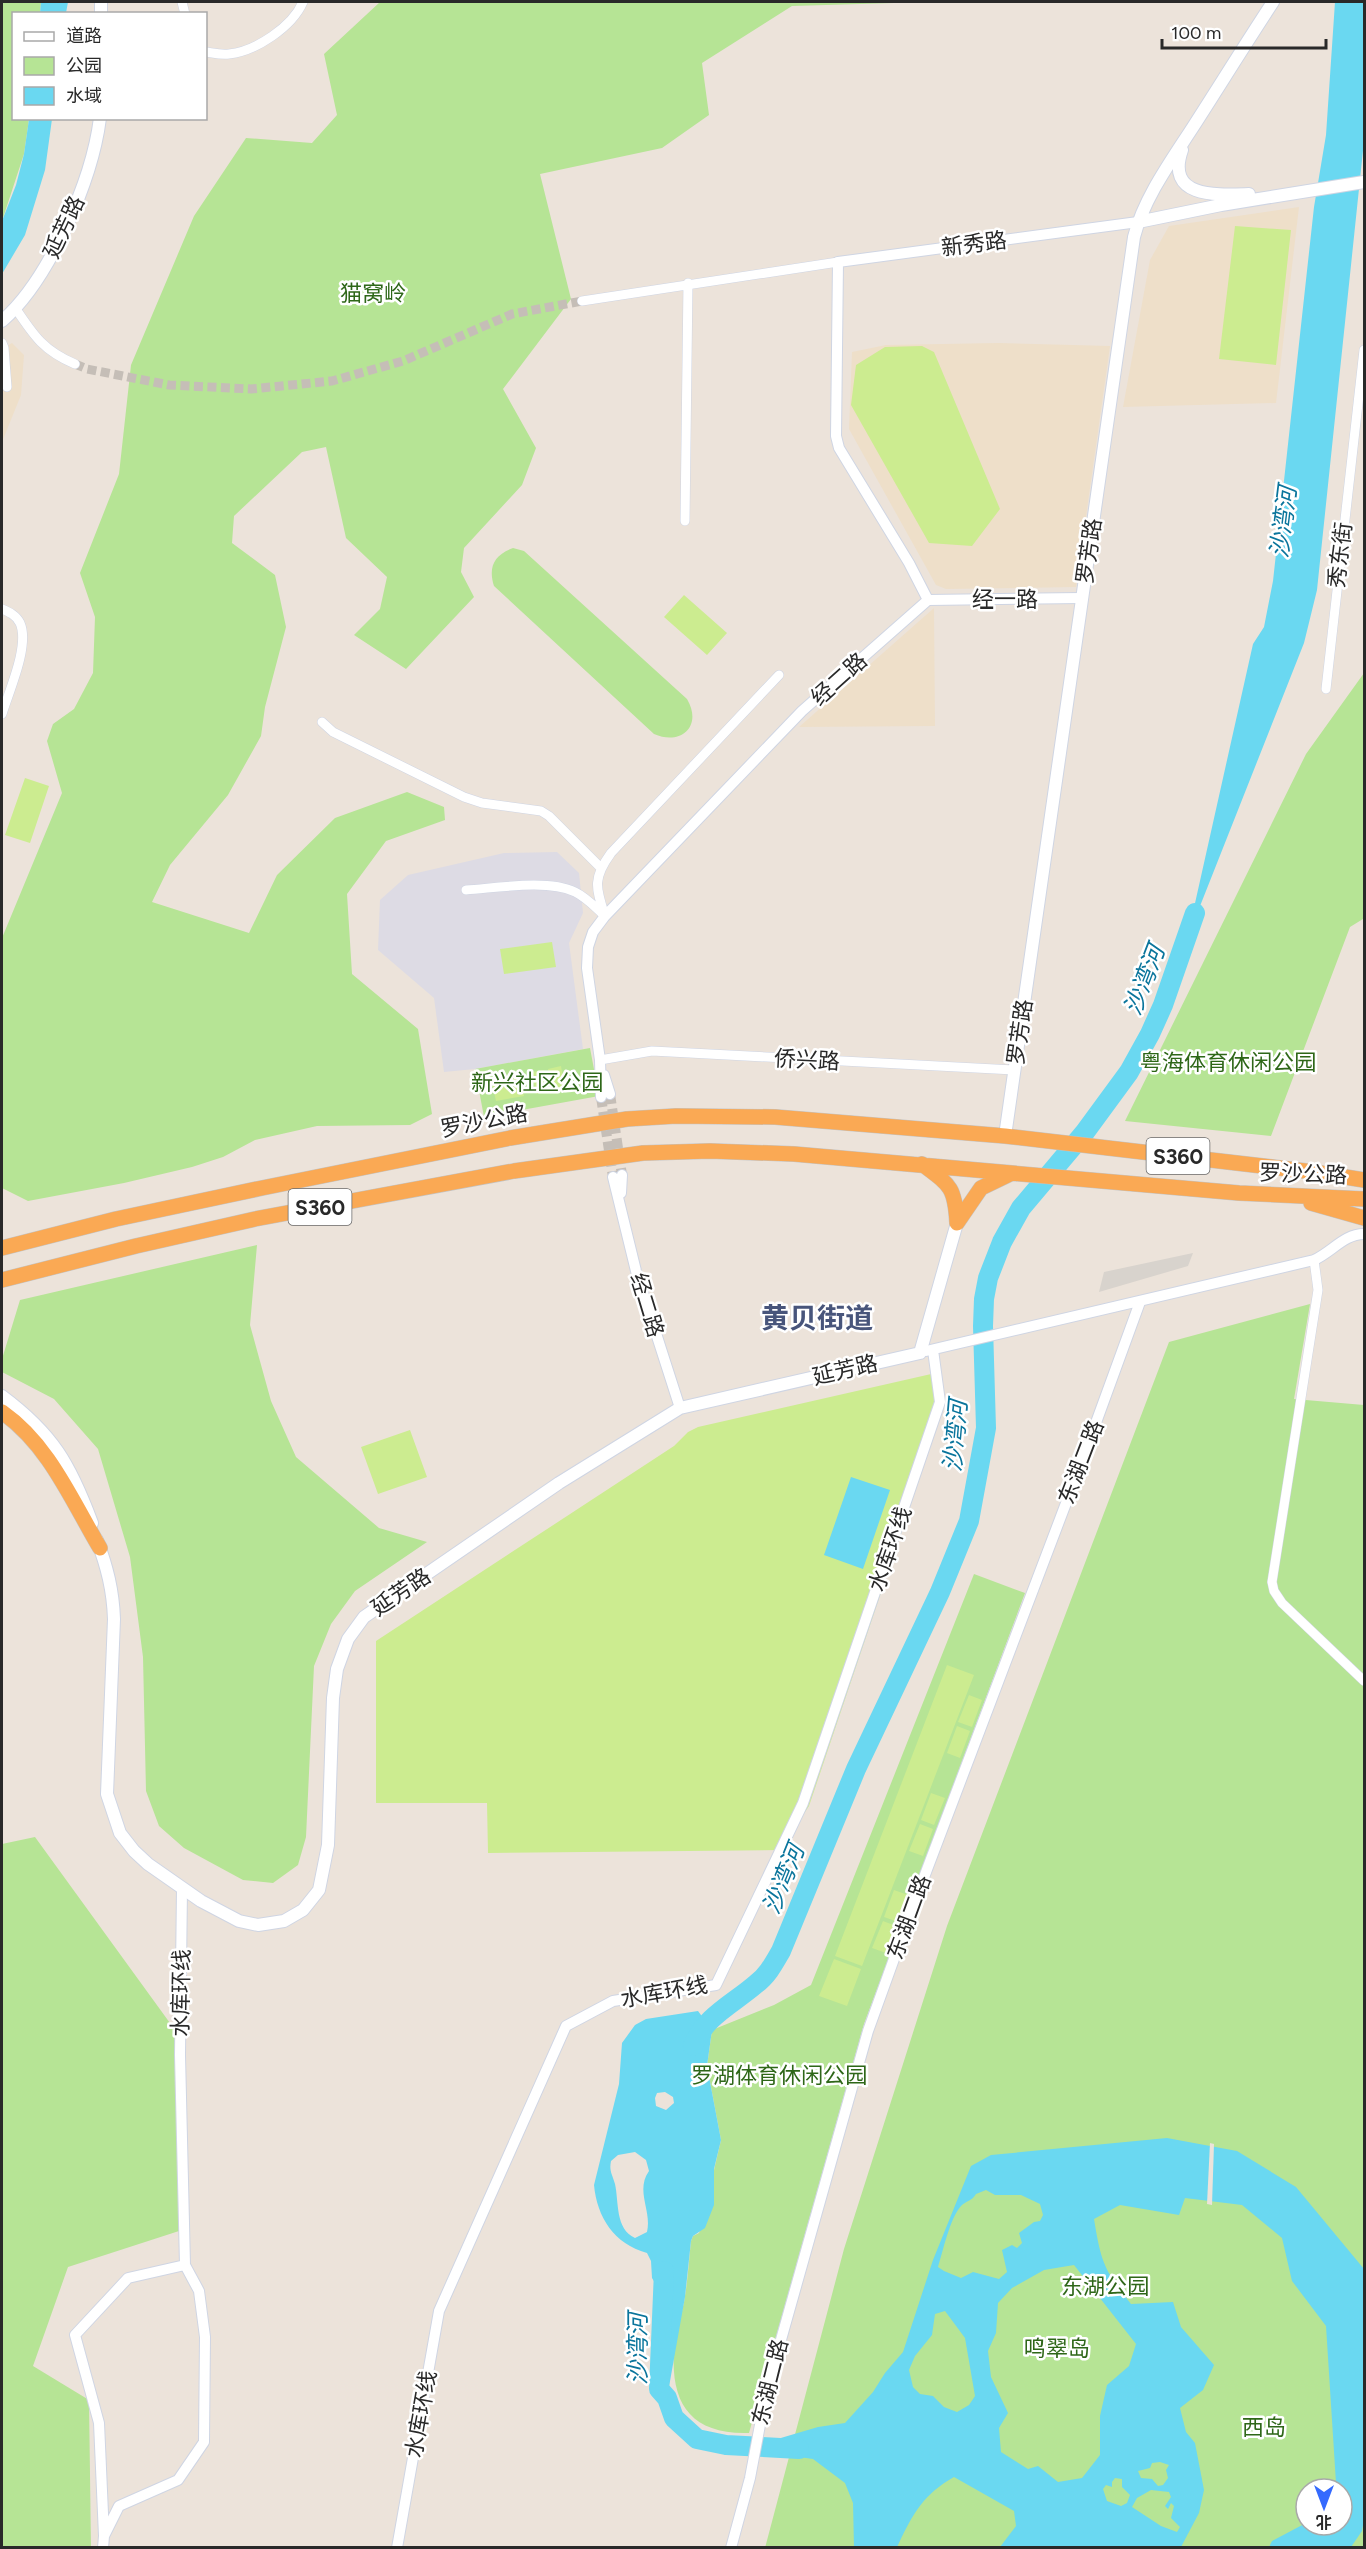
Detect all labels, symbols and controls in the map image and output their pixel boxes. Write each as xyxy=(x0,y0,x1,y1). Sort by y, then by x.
legend xyxy=(12,12,207,120)
scale bar xyxy=(1162,12,1326,50)
text: 100 m xyxy=(1171,22,1221,44)
text: 道路 xyxy=(66,25,102,47)
text: 公园 xyxy=(66,55,102,77)
text: 水域 xyxy=(66,85,102,107)
street label: 延芳路 xyxy=(38,191,90,263)
street label: 新秀路 xyxy=(940,227,1008,261)
park label: 猫窝岭 xyxy=(340,280,406,307)
water label: 沙湾河 xyxy=(1264,481,1302,559)
street label: 罗芳路 xyxy=(1071,516,1107,586)
street label: 秀东街 xyxy=(1323,521,1357,589)
street label: 经一路 xyxy=(972,586,1038,613)
street label: 经二路 xyxy=(805,647,873,711)
water label: 沙湾河 xyxy=(1118,937,1172,1019)
street label: 罗芳路 xyxy=(1002,997,1038,1067)
street label: 侨兴路 xyxy=(773,1045,841,1075)
park label: 粤海体育休闲公园 xyxy=(1140,1049,1316,1076)
park label: 新兴社区公园 xyxy=(471,1069,603,1096)
street label: 罗沙公路 xyxy=(438,1099,530,1143)
road number: S360 xyxy=(1146,1138,1210,1174)
street label: 罗沙公路 xyxy=(1259,1159,1347,1189)
road number: S360 xyxy=(288,1189,352,1225)
street label: 经二路 xyxy=(624,1269,670,1341)
district label: 黄贝街道 xyxy=(761,1301,873,1335)
street label: 延芳路 xyxy=(810,1349,880,1391)
water label: 沙湾河 xyxy=(937,1395,973,1473)
street label: 东湖二路 xyxy=(1053,1416,1109,1508)
street label: 水库环线 xyxy=(863,1503,917,1595)
street label: 延芳路 xyxy=(366,1562,436,1622)
water label: 沙湾河 xyxy=(756,1836,811,1918)
street label: 东湖二路 xyxy=(881,1871,937,1963)
street label: 水库环线 xyxy=(167,1949,195,2037)
street label: 水库环线 xyxy=(618,1971,710,2013)
park label: 罗湖体育休闲公园 xyxy=(691,2062,867,2089)
park label: 东湖公园 xyxy=(1061,2273,1149,2300)
water label: 沙湾河 xyxy=(623,2309,652,2385)
park label: 鸣翠岛 xyxy=(1024,2335,1090,2362)
street label: 东湖二路 xyxy=(746,2336,794,2428)
street label: 水库环线 xyxy=(400,2368,442,2460)
park label: 西岛 xyxy=(1242,2414,1286,2441)
north arrow xyxy=(1294,2477,1354,2537)
text: 北 xyxy=(1316,2512,1332,2531)

